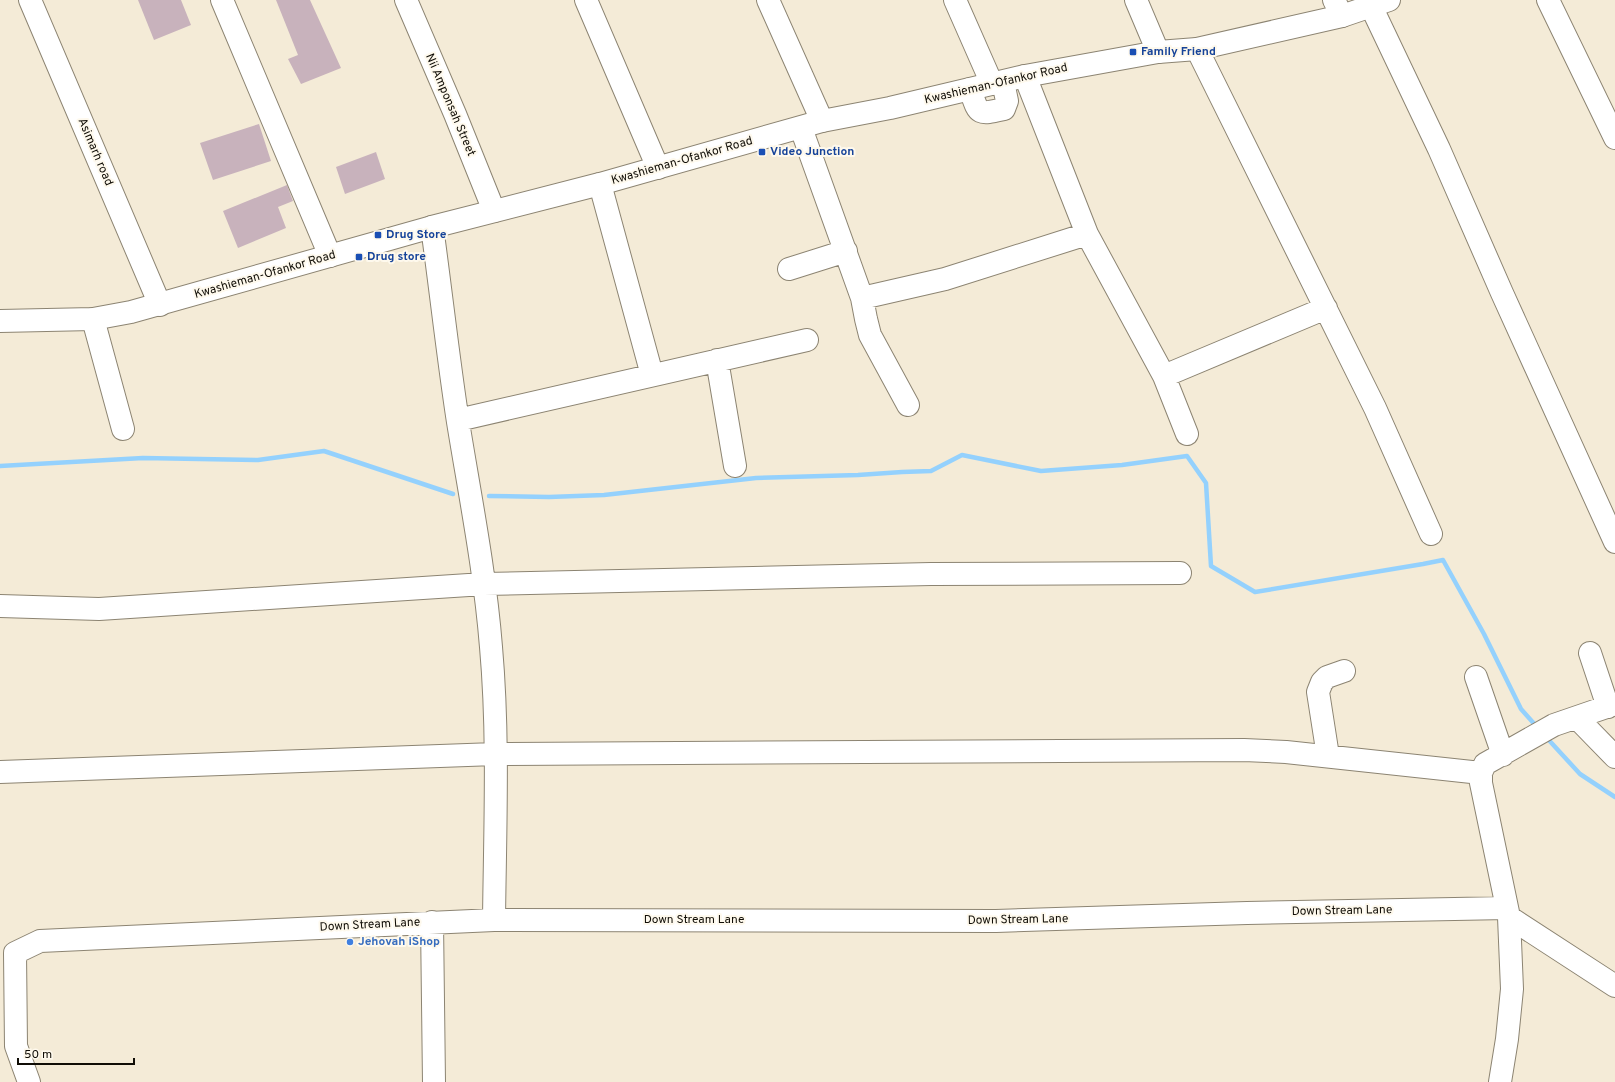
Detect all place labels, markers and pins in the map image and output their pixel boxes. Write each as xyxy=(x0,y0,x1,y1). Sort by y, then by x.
place label: Family Friend xyxy=(1141,44,1216,60)
marker: Family Friend xyxy=(1128,47,1138,57)
place label: Video Junction xyxy=(770,144,854,160)
marker: Video Junction xyxy=(757,147,767,157)
place label: Drug Store xyxy=(386,227,447,243)
marker: Drug Store xyxy=(373,230,383,240)
place label: Drug store xyxy=(367,249,426,265)
marker: Drug store xyxy=(354,252,364,262)
place label: Jehovah iShop xyxy=(358,934,440,950)
marker: Jehovah iShop xyxy=(345,937,355,947)

